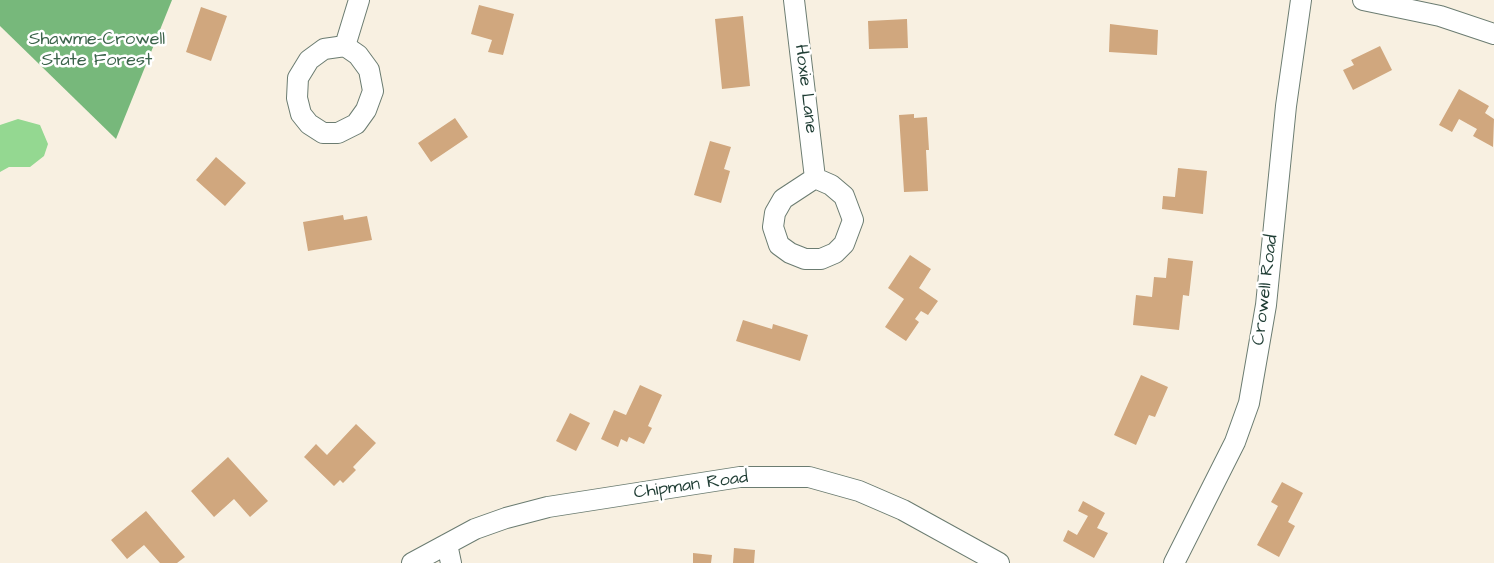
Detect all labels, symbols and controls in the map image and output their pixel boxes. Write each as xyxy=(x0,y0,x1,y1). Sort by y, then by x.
park label: Shawme-Crowell State Forest xyxy=(29,29,165,72)
street label: Hoxie Lane xyxy=(789,43,821,135)
street label: Crowell Road xyxy=(1248,233,1284,347)
street label: Chipman Road xyxy=(632,467,750,505)

